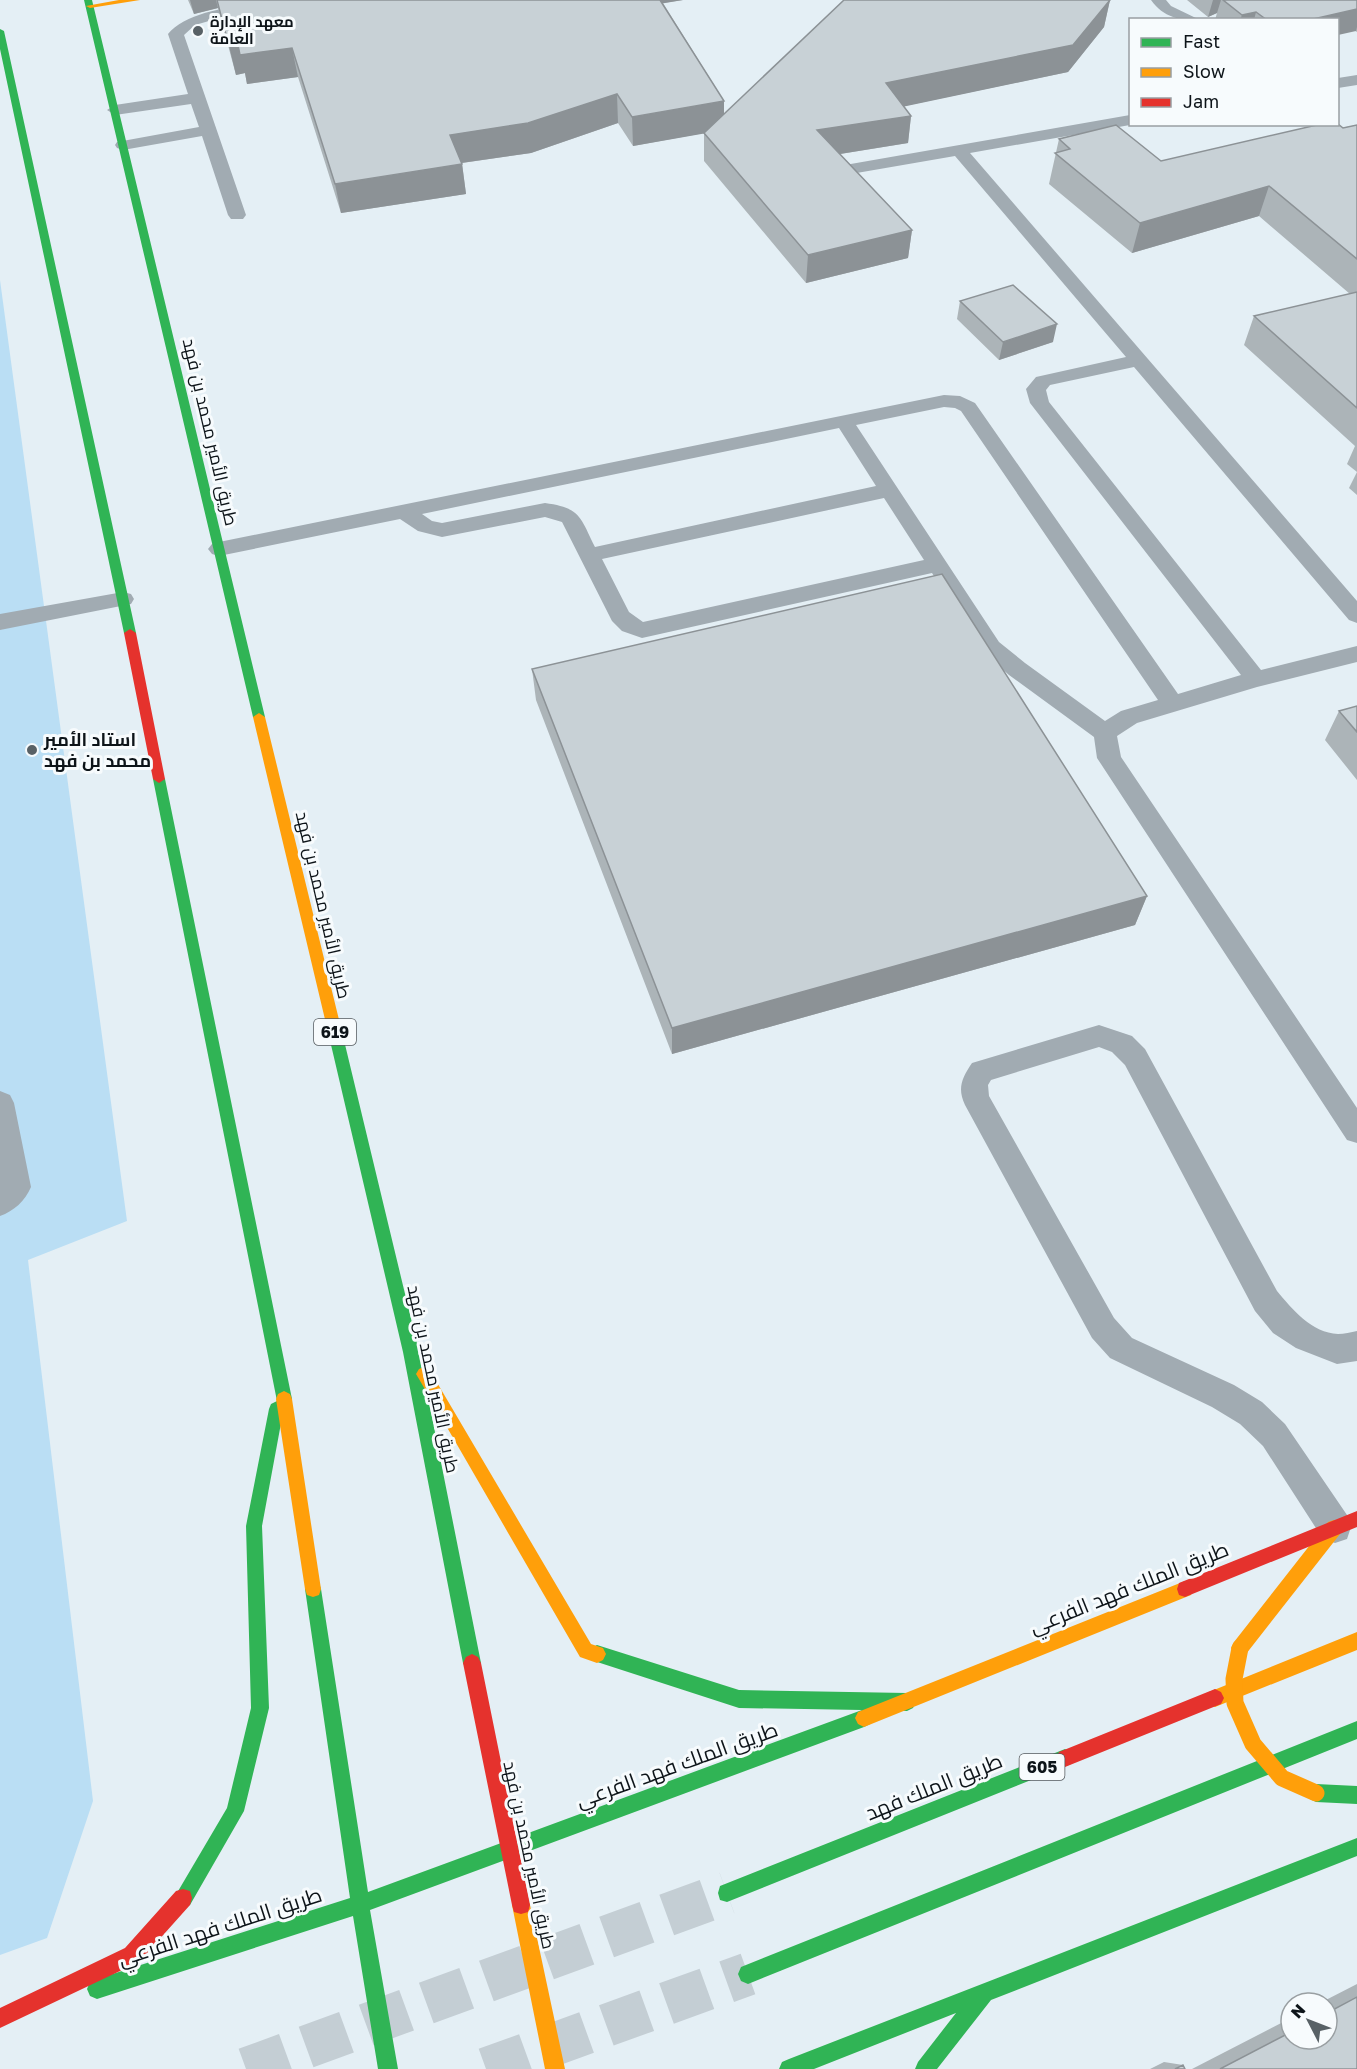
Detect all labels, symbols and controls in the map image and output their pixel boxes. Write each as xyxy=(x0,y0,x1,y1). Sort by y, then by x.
place label: معهد الإدارة العامة xyxy=(210,12,294,47)
legend xyxy=(1129,18,1339,126)
marker: معهد الإدارة العامة xyxy=(191,24,205,38)
text: Fast xyxy=(1183,30,1220,52)
text: Slow xyxy=(1183,60,1226,82)
text: Jam xyxy=(1183,90,1219,112)
street label: طريق الأمير محمد بن فهد xyxy=(177,336,243,528)
place label: استاد الأمير محمد بن فهد xyxy=(43,728,151,772)
marker: استاد الأمير محمد بن فهد xyxy=(25,743,39,757)
street label: طريق الأمير محمد بن فهد xyxy=(290,809,356,1001)
road number: 619 xyxy=(314,1019,356,1045)
street label: طريق الأمير محمد بن فهد xyxy=(401,1283,465,1475)
street label: طريق الملك فهد الفرعي xyxy=(1025,1535,1234,1643)
street label: طريق الملك فهد الفرعي xyxy=(572,1715,783,1816)
street label: طريق الملك فهد xyxy=(861,1747,1006,1826)
road number: 605 xyxy=(1020,1754,1064,1780)
street label: طريق الأمير محمد بن فهد xyxy=(497,1759,561,1951)
street label: طريق الملك فهد الفرعي xyxy=(114,1881,326,1975)
north arrow xyxy=(1279,1991,1339,2051)
text: N xyxy=(1286,2000,1309,2022)

